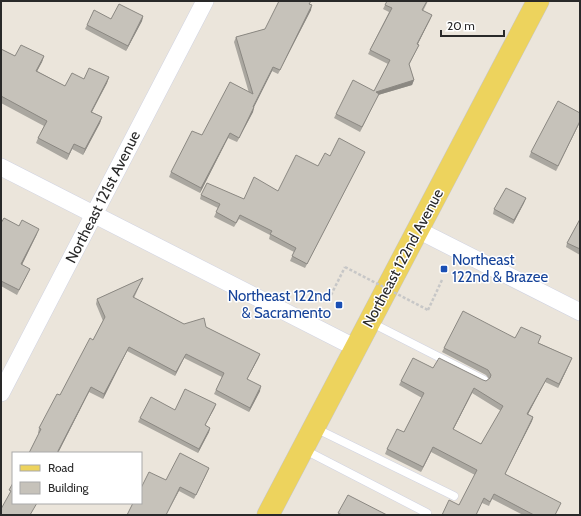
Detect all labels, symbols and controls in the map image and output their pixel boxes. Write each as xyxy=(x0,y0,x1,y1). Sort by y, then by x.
scale bar xyxy=(441,12,504,38)
text: 20 m xyxy=(447,18,475,33)
street label: Northeast 121st Avenue xyxy=(62,128,144,266)
street label: Northeast 122nd Avenue xyxy=(359,185,447,330)
place label: Northeast 122nd & Brazee xyxy=(452,251,549,286)
marker: Northeast 122nd & Brazee xyxy=(439,264,449,274)
place label: Northeast 122nd & Sacramento xyxy=(228,287,331,322)
marker: Northeast 122nd & Sacramento xyxy=(334,300,344,310)
legend xyxy=(12,452,142,504)
text: Road xyxy=(48,460,74,475)
text: Building xyxy=(48,480,90,495)

